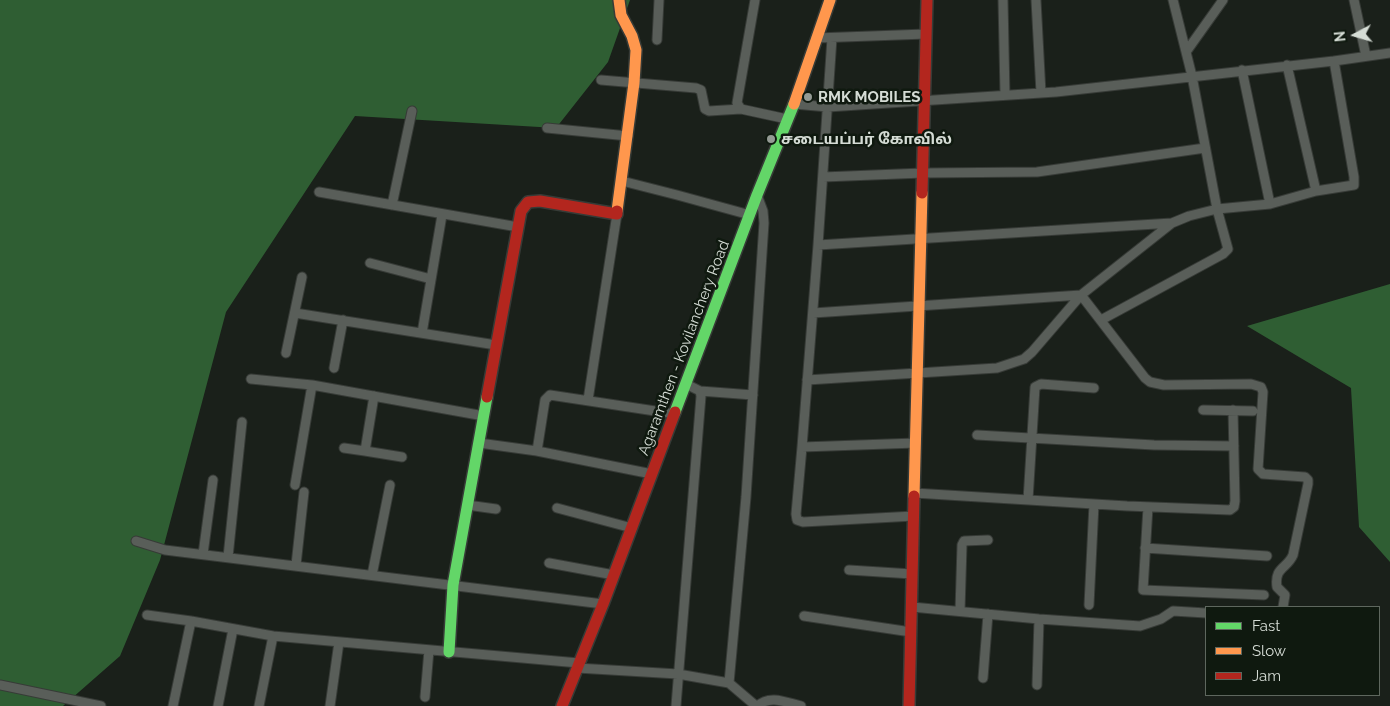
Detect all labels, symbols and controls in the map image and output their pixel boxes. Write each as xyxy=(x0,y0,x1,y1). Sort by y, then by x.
north arrow xyxy=(1330,10,1380,60)
text: N xyxy=(1332,30,1349,43)
place label: RMK MOBILES xyxy=(818,88,920,106)
marker: RMK MOBILES xyxy=(802,91,814,103)
place label: சடையப்பர் கோவில் xyxy=(781,130,952,148)
marker: சடையப்பர் கோவில் xyxy=(765,133,777,145)
street label: Agaramthen - Kovilanchery Road xyxy=(635,238,733,458)
legend xyxy=(1205,606,1380,696)
text: Fast xyxy=(1252,617,1280,635)
text: Slow xyxy=(1252,642,1286,660)
text: Jam xyxy=(1252,667,1281,685)

